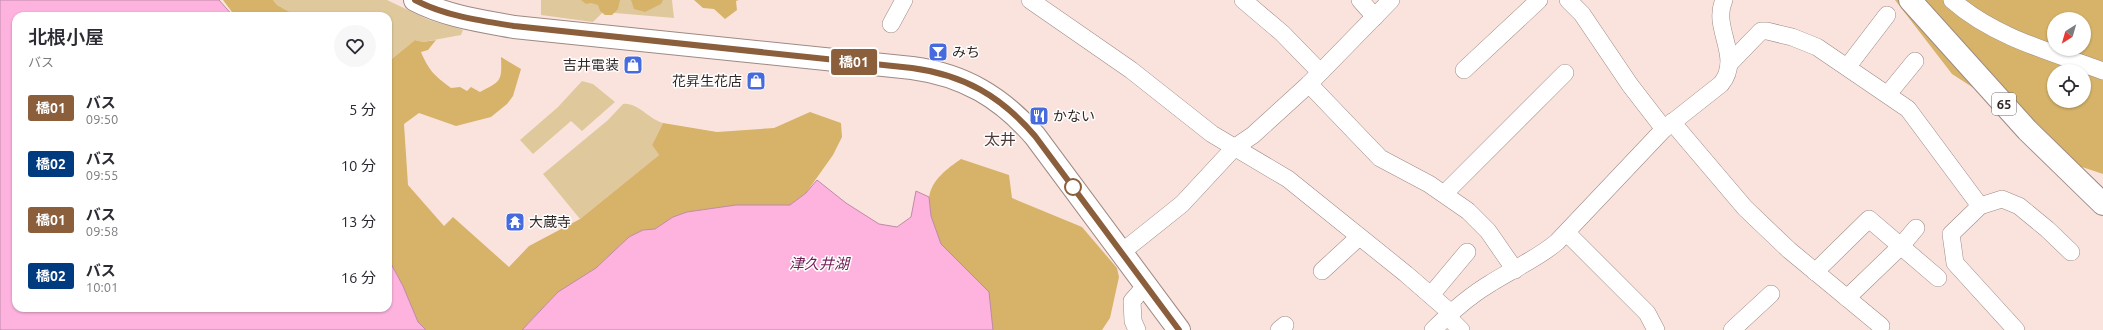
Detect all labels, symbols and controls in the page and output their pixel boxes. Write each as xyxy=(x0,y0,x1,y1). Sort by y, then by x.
north arrow xyxy=(2047,12,2091,56)
map controls xyxy=(2047,12,2091,108)
button: heart xyxy=(334,25,376,67)
text: 北根小屋 xyxy=(28,26,104,48)
bar icon: みち xyxy=(927,41,949,63)
place label: みち xyxy=(952,44,980,60)
line badge: 橋01 xyxy=(831,49,877,75)
shop icon: 吉井電装 xyxy=(622,54,644,76)
text: 橋01 xyxy=(839,54,869,70)
text: バス xyxy=(28,55,54,69)
place label: 吉井電装 xyxy=(563,57,619,73)
button: locate xyxy=(2047,64,2091,108)
shop icon: 花昇生花店 xyxy=(745,70,767,92)
place label: 花昇生花店 xyxy=(672,73,742,89)
road number: 65 xyxy=(1992,93,2016,115)
text: バス xyxy=(86,94,116,111)
text: 橋01 xyxy=(36,100,66,116)
text: 5 分 xyxy=(349,101,376,118)
restaurant icon: かない xyxy=(1028,105,1050,127)
place label: かない xyxy=(1053,108,1095,124)
text: 09:50 xyxy=(86,112,118,126)
district label: 太井 xyxy=(984,130,1016,148)
text: バス xyxy=(86,150,116,167)
text: 橋02 xyxy=(36,156,66,172)
text: 10 分 xyxy=(341,157,376,174)
text: 09:55 xyxy=(86,168,118,182)
unlabelled marker xyxy=(1064,178,1082,196)
text: バス xyxy=(86,206,116,223)
temple icon: 大蔵寺 xyxy=(504,211,526,233)
text: 橋01 xyxy=(36,212,66,228)
text: 13 分 xyxy=(341,213,376,230)
place label: 大蔵寺 xyxy=(529,214,571,230)
text: 09:58 xyxy=(86,224,118,238)
water label: 津久井湖 xyxy=(789,255,851,272)
text: バス xyxy=(86,262,116,279)
text: 橋02 xyxy=(36,268,66,284)
text: 16 分 xyxy=(341,269,376,286)
text: 10:01 xyxy=(86,280,118,294)

